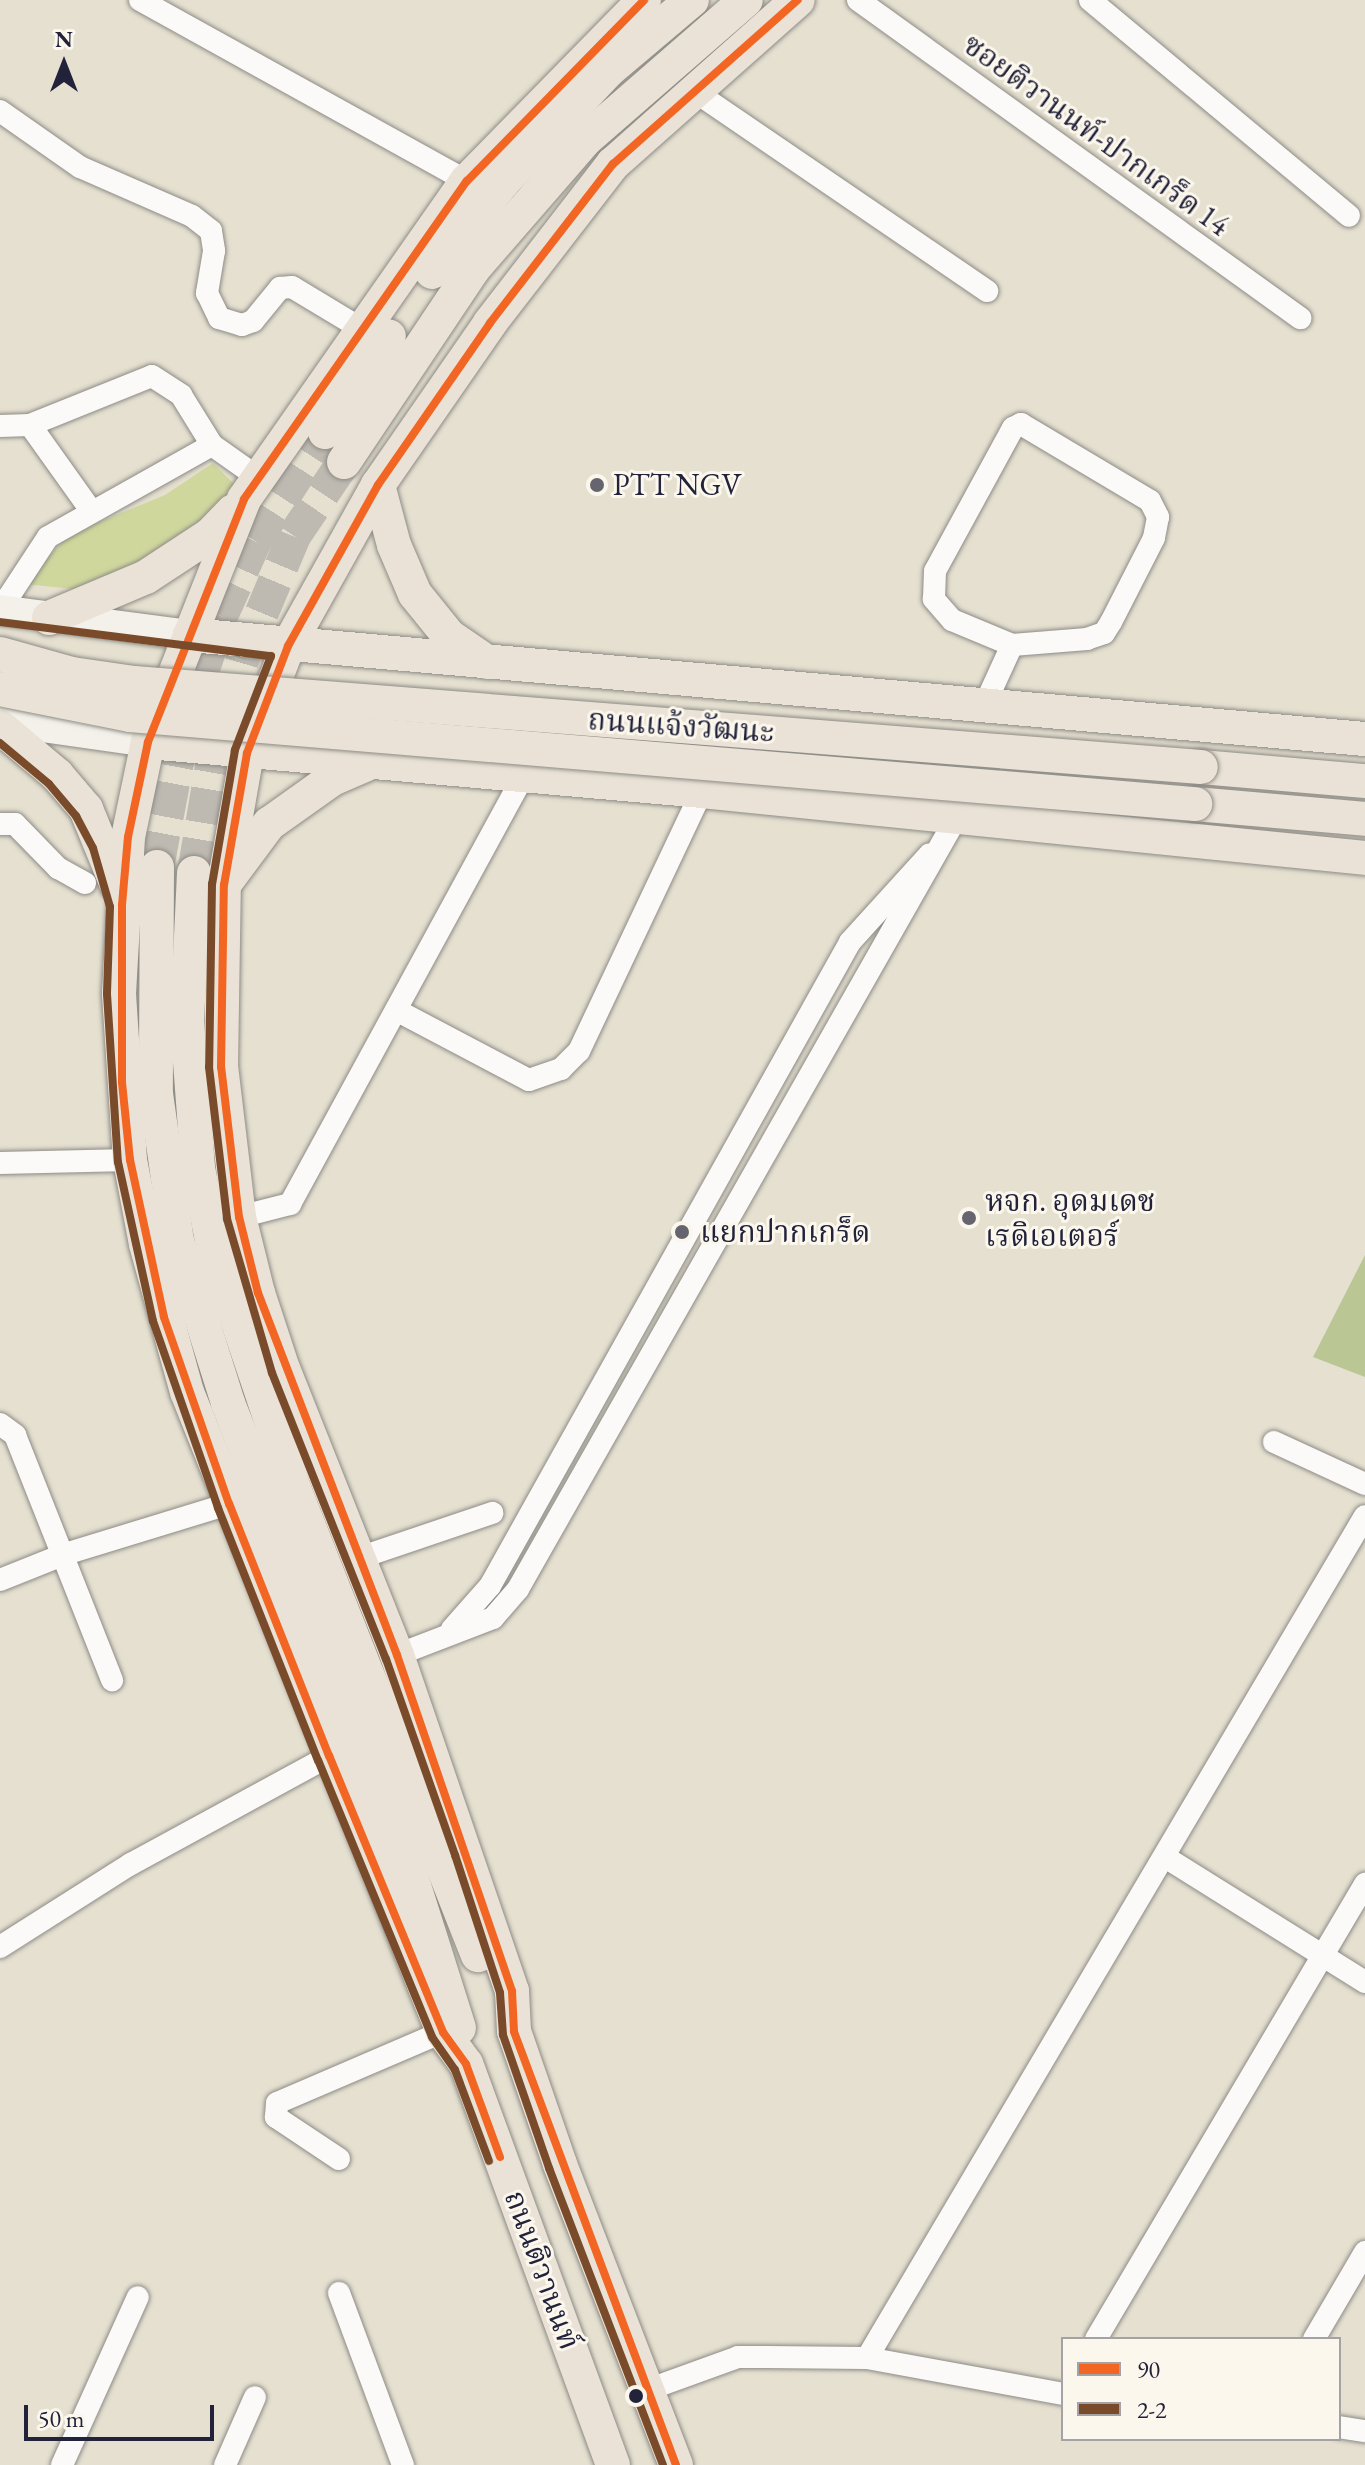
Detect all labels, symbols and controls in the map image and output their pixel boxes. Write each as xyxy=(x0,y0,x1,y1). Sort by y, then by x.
north arrow xyxy=(24,24,104,104)
text: N xyxy=(55,25,73,54)
street label: ซอยติวานนท์-ปากเกร็ด 14 xyxy=(956,26,1236,244)
place label: PTT NGV xyxy=(613,467,742,503)
marker: PTT NGV xyxy=(588,476,606,494)
street label: ถนนแจ้งวัฒนะ xyxy=(587,702,775,750)
place label: หจก. อุดมเดช เรดิเอเตอร์ xyxy=(985,1183,1155,1254)
marker: หจก. อุดมเดช เรดิเอเตอร์ xyxy=(960,1209,978,1227)
place label: แยกปากเกร็ด xyxy=(700,1214,870,1250)
marker: แยกปากเกร็ด xyxy=(671,1221,693,1243)
street label: ถนนติวานนท์ xyxy=(497,2186,587,2354)
legend xyxy=(1061,2337,1341,2441)
text: 90 xyxy=(1137,2354,1160,2385)
unlabelled marker xyxy=(628,2388,644,2404)
scale bar xyxy=(28,2389,218,2439)
text: 2-2 xyxy=(1137,2394,1167,2425)
text: 50 m xyxy=(38,2403,85,2434)

